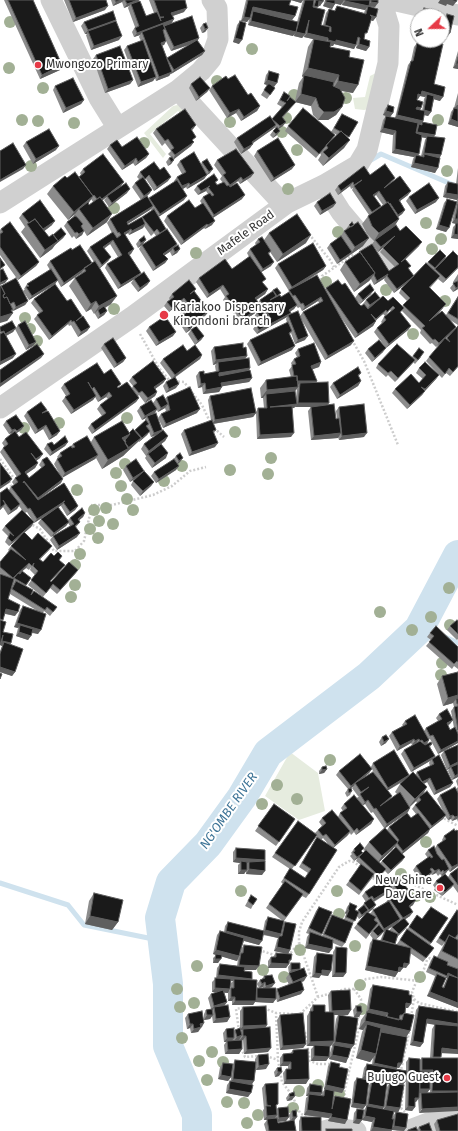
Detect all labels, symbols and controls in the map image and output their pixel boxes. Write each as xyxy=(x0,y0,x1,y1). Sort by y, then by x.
north arrow xyxy=(410,8,450,48)
text: N xyxy=(412,26,427,38)
place label: Mwongozo Primary xyxy=(46,58,148,72)
marker: Mwongozo Primary xyxy=(33,60,43,70)
street label: Mafele Road xyxy=(215,207,277,259)
place label: Kariakoo Dispensary Kinondoni branch xyxy=(173,301,284,329)
marker: Kariakoo Dispensary Kinondoni branch xyxy=(158,309,170,321)
water label: NG'OMBE RIVER xyxy=(197,770,261,852)
place label: New Shine Day Care xyxy=(375,874,432,902)
marker: New Shine Day Care xyxy=(435,883,445,893)
place label: Bujugo Guest xyxy=(367,1071,439,1085)
marker: Bujugo Guest xyxy=(442,1073,452,1083)

